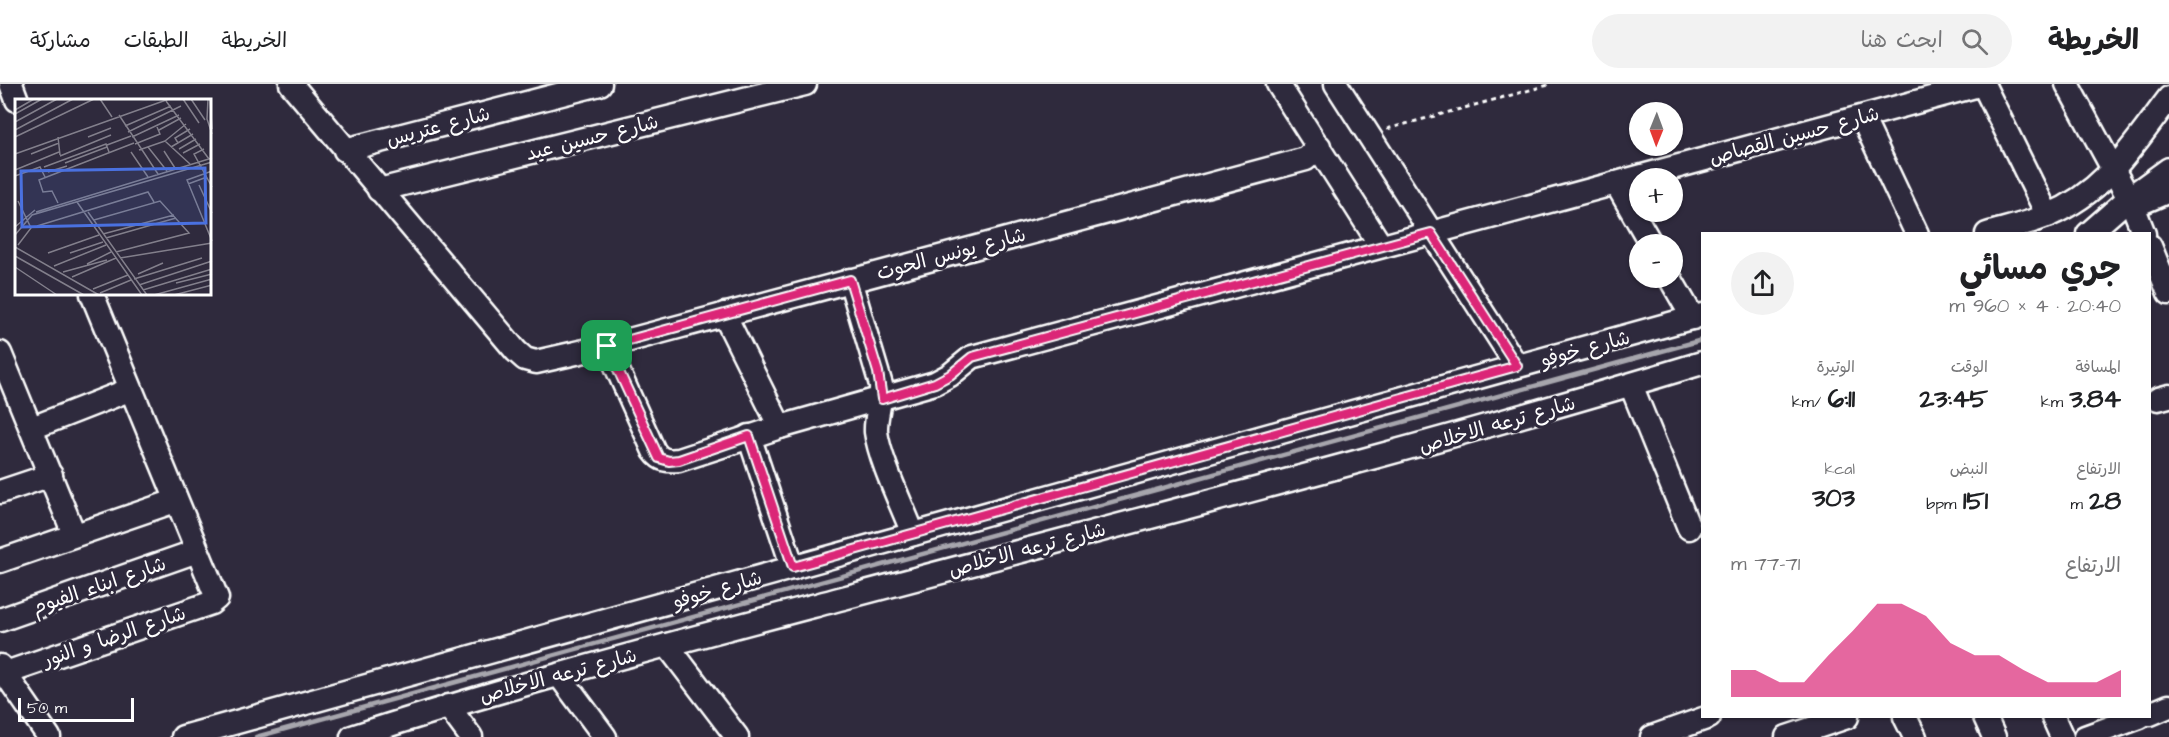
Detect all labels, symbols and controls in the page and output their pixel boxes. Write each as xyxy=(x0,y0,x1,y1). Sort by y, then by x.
search box xyxy=(1592,14,2012,68)
text: الخريطة xyxy=(2048,21,2139,60)
text: ابحث هنا xyxy=(1861,25,1943,56)
icon: search xyxy=(1958,25,1991,58)
text: مشاركة xyxy=(30,26,91,55)
text: الطبقات xyxy=(124,26,189,55)
text: الخريطة xyxy=(222,26,287,55)
inset map xyxy=(15,99,212,296)
street label: شارع عتريس xyxy=(383,100,493,154)
street label: شارع حسين القصاص xyxy=(1706,100,1883,172)
north arrow xyxy=(1629,102,1683,156)
map controls xyxy=(1629,102,1683,288)
street label: شارع حسين عيد xyxy=(523,108,661,168)
button: + xyxy=(1629,168,1683,222)
street label: شارع يونس الحوت xyxy=(873,221,1029,287)
button: − xyxy=(1629,234,1683,288)
text: جري مسائي xyxy=(1959,246,2121,292)
button: share xyxy=(1731,252,1794,315)
text: 20:40 · 4 × 960 m xyxy=(1949,292,2121,320)
pin xyxy=(581,320,632,371)
street label: شارع خوفو xyxy=(1536,324,1633,375)
icon: arrive xyxy=(590,329,623,362)
text: الوتيرة xyxy=(1816,356,1855,378)
text: الوقت xyxy=(1951,356,1988,378)
text: المسافة xyxy=(2075,356,2121,378)
text: 6:11 xyxy=(1828,381,1855,417)
text: 23:45 xyxy=(1919,381,1988,417)
text: 3.84 xyxy=(2070,381,2121,417)
street label: شارع ترعه الاخلاص xyxy=(1416,389,1579,461)
text: /km xyxy=(1792,391,1828,413)
text: km xyxy=(2041,391,2070,413)
text: kcal xyxy=(1824,458,1855,480)
text: النبض xyxy=(1950,458,1988,480)
text: الارتفاع xyxy=(2076,458,2121,480)
text: 303 xyxy=(1812,480,1855,516)
text: 151 xyxy=(1963,483,1988,519)
text: 28 xyxy=(2089,483,2121,519)
text: bpm xyxy=(1926,493,1963,515)
text: m xyxy=(2070,493,2089,515)
street label: شارع ترعه الاخلاص xyxy=(945,516,1109,584)
street label: شارع ابناء الفيوم xyxy=(29,550,170,623)
text: 71–77 m xyxy=(1731,550,1800,578)
text: الارتفاع xyxy=(2065,552,2121,580)
street label: شارع خوفو xyxy=(668,564,765,616)
street label: شارع الرضا و النور xyxy=(37,599,190,675)
street label: شارع ترعه الاخلاص xyxy=(476,642,640,710)
scale bar xyxy=(18,695,134,722)
text: 50 m xyxy=(27,697,67,719)

